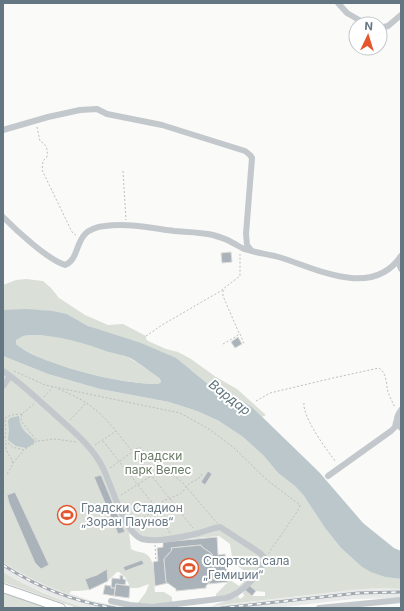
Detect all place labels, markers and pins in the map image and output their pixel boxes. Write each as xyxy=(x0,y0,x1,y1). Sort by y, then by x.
place label: Градски Стадион „Зоран Паунов“ xyxy=(81,500,183,529)
sports icon: Градски Стадион „Зоран Паунов“ xyxy=(56,504,78,526)
place label: Спортска сала „Гемиџии“ xyxy=(203,553,290,582)
sports icon: Спортска сала „Гемиџии“ xyxy=(178,557,200,579)

